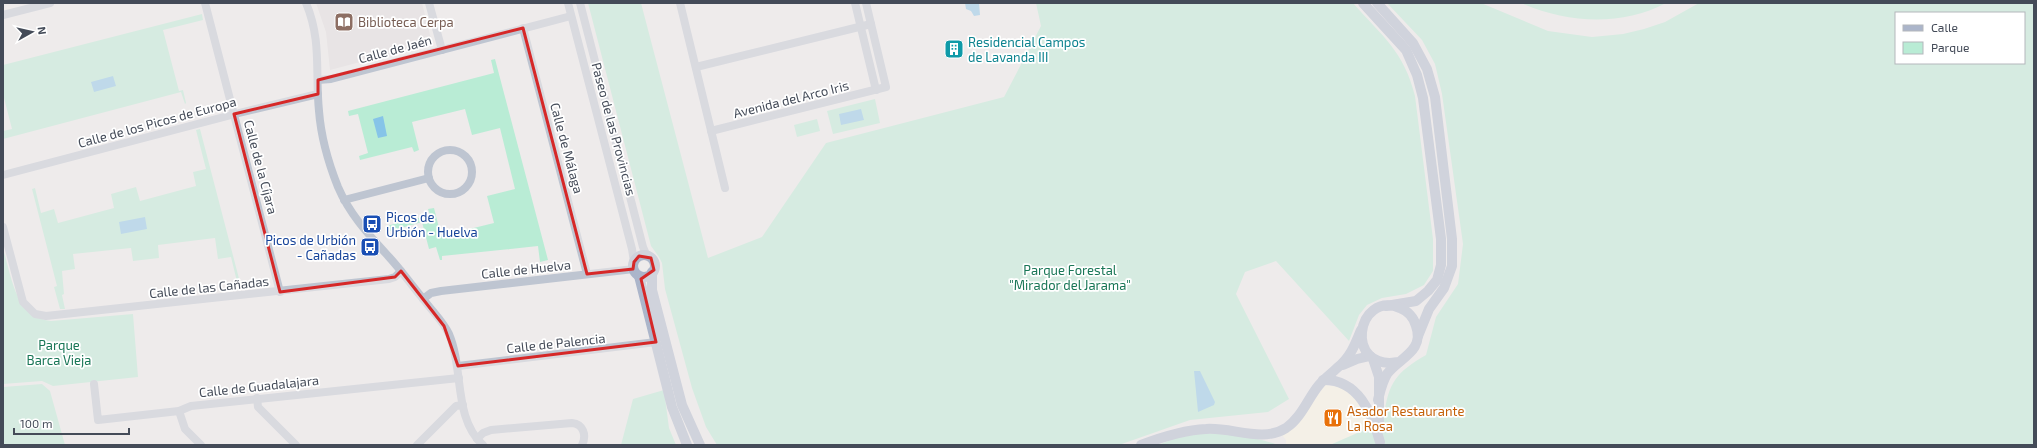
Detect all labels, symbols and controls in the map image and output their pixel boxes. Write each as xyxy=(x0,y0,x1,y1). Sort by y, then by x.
library icon: Biblioteca Cerpa xyxy=(333,11,355,33)
north arrow xyxy=(12,12,52,52)
legend xyxy=(1895,12,2025,64)
place label: Biblioteca Cerpa xyxy=(358,14,454,30)
text: Calle xyxy=(1931,20,1958,34)
text: N xyxy=(35,26,49,35)
street label: Calle de Jaén xyxy=(357,32,433,66)
place label: Residencial Campos de Lavanda III xyxy=(968,34,1085,65)
building icon: Residencial Campos de Lavanda III xyxy=(943,38,965,60)
text: Parque xyxy=(1931,40,1969,54)
street label: Paseo de las Provincias xyxy=(588,61,640,197)
street label: Avenida del Arco Iris xyxy=(732,77,850,121)
street label: Calle de los Picos de Europa xyxy=(76,93,238,151)
street label: Calle de Málaga xyxy=(547,101,587,195)
street label: Calle de la Cíjara xyxy=(241,118,281,216)
place label: Picos de Urbión - Huelva xyxy=(386,209,478,240)
bus stop icon: Picos de Urbión - Huelva xyxy=(361,213,383,235)
place label: Picos de Urbión - Cañadas xyxy=(265,232,356,263)
bus stop icon: Picos de Urbión - Cañadas xyxy=(359,236,381,258)
street label: Calle de Huelva xyxy=(480,256,572,282)
park label: Parque Forestal "Mirador del Jarama" xyxy=(1009,262,1131,293)
street label: Calle de las Cañadas xyxy=(148,273,270,301)
street label: Calle de Palencia xyxy=(506,330,606,356)
park label: Parque Barca Vieja xyxy=(27,337,91,368)
street label: Calle de Guadalajara xyxy=(198,372,320,400)
place label: Asador Restaurante La Rosa xyxy=(1347,403,1464,434)
restaurant icon: Asador Restaurante La Rosa xyxy=(1322,407,1344,429)
scale bar xyxy=(14,410,129,436)
text: 100 m xyxy=(20,416,52,430)

